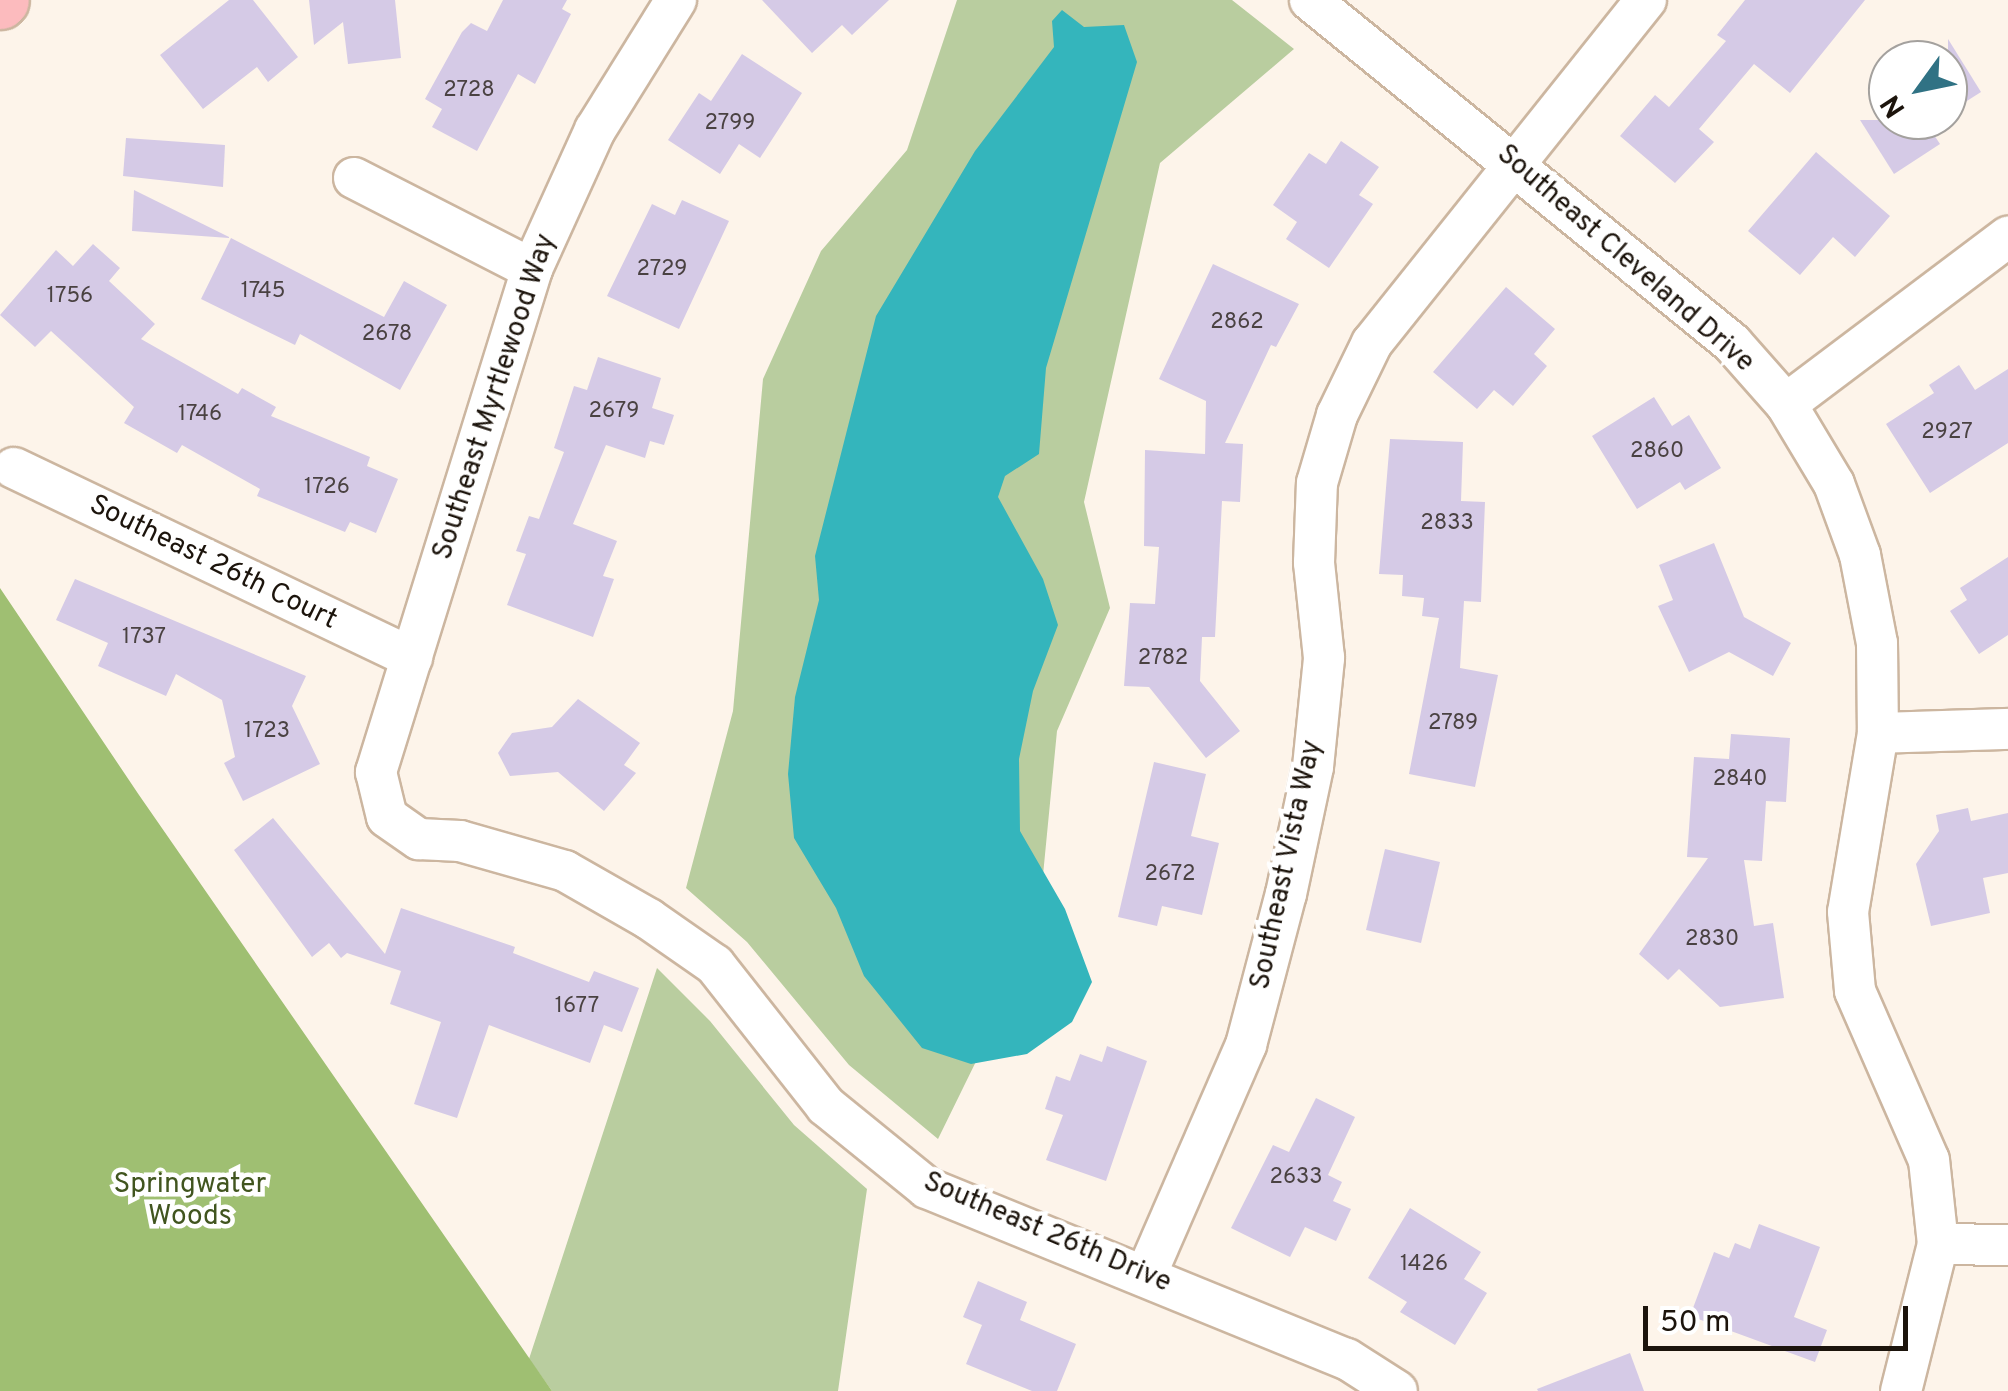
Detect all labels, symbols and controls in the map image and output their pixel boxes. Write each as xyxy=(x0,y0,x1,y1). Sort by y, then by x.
north arrow xyxy=(1868,40,1968,140)
house number: 2728 xyxy=(443,78,495,104)
text: N xyxy=(1874,87,1915,123)
house number: 2799 xyxy=(705,111,755,137)
street label: Southeast Cleveland Drive xyxy=(1489,138,1761,380)
street label: Southeast Myrtlewood Way xyxy=(426,230,564,564)
house number: 2729 xyxy=(637,257,687,283)
house number: 1745 xyxy=(241,279,285,305)
house number: 1756 xyxy=(47,284,93,310)
house number: 2862 xyxy=(1210,310,1264,336)
house number: 2678 xyxy=(362,322,412,348)
house number: 2679 xyxy=(589,399,639,425)
house number: 1746 xyxy=(178,402,222,428)
house number: 2927 xyxy=(1921,420,1973,446)
house number: 2860 xyxy=(1630,439,1684,465)
house number: 1726 xyxy=(304,475,350,501)
street label: Southeast 26th Court xyxy=(84,488,342,638)
house number: 2833 xyxy=(1420,511,1474,537)
house number: 1737 xyxy=(122,625,166,651)
house number: 2782 xyxy=(1138,646,1188,672)
house number: 2789 xyxy=(1428,711,1478,737)
house number: 1723 xyxy=(244,719,290,745)
street label: Southeast Vista Way xyxy=(1244,736,1330,994)
house number: 2840 xyxy=(1713,767,1767,793)
house number: 2672 xyxy=(1145,862,1195,888)
house number: 2830 xyxy=(1685,927,1739,953)
house number: 1677 xyxy=(555,994,599,1020)
house number: 2633 xyxy=(1269,1165,1323,1191)
street label: Southeast 26th Drive xyxy=(918,1166,1176,1300)
park label: Springwater Woods xyxy=(114,1168,266,1234)
house number: 1426 xyxy=(1400,1252,1448,1278)
scale bar xyxy=(1648,1286,1913,1348)
text: 50 m xyxy=(1660,1305,1730,1342)

